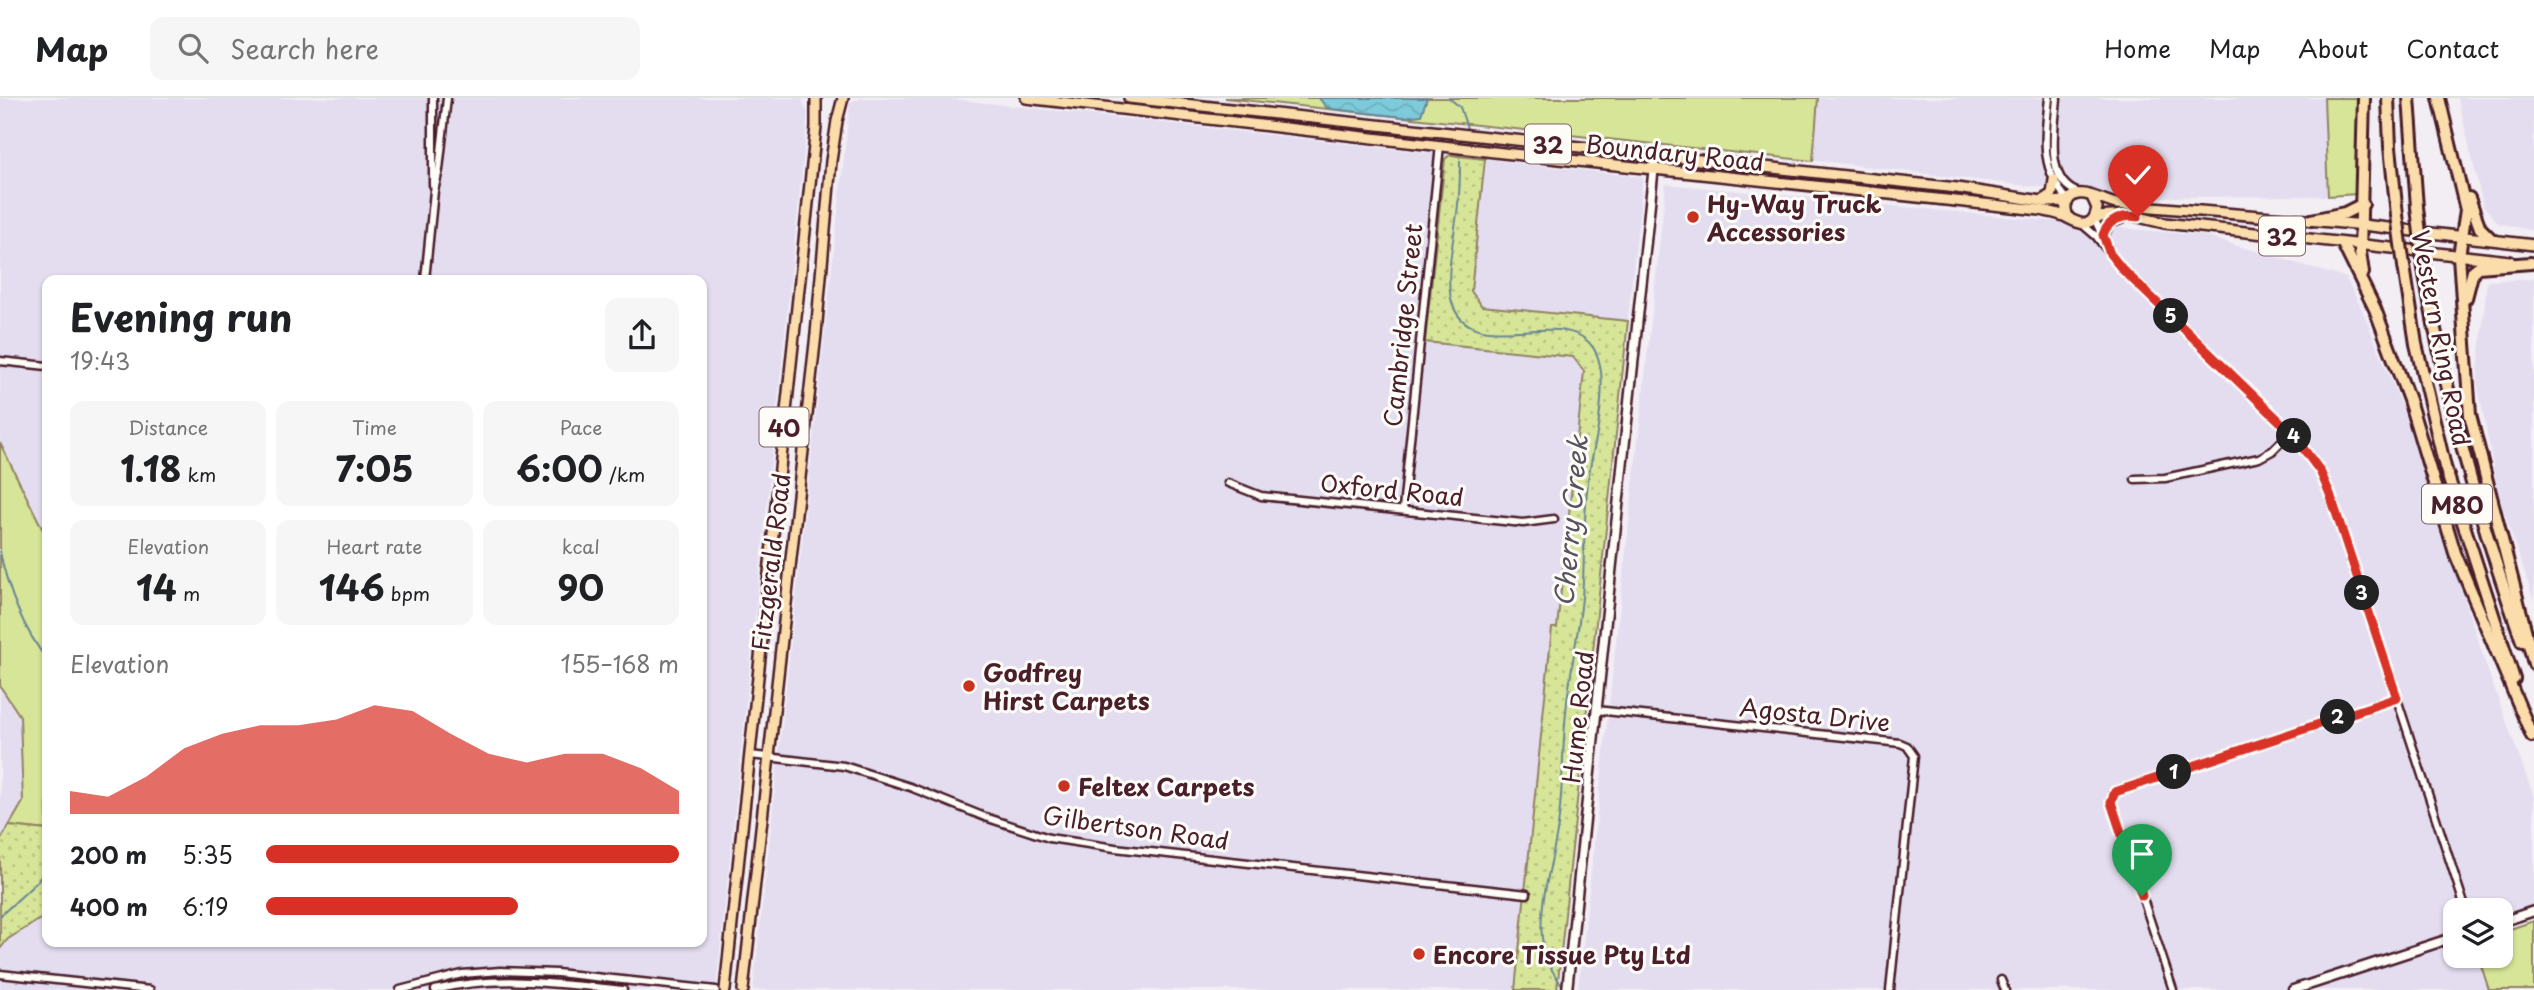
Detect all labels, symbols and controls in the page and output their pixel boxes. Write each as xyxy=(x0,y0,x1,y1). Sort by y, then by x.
search box xyxy=(150,17,640,80)
text: Map xyxy=(35,23,108,73)
icon: search xyxy=(174,29,212,67)
text: Search here xyxy=(230,29,379,68)
text: Home xyxy=(2104,30,2171,66)
text: Map xyxy=(2209,30,2260,66)
text: About xyxy=(2298,30,2368,66)
text: Contact xyxy=(2406,30,2499,66)
road number: 32 xyxy=(1525,124,1571,164)
street label: Boundary Road xyxy=(1584,125,1766,179)
pin xyxy=(2108,145,2168,217)
icon: check xyxy=(2119,156,2157,194)
place label: Hy-Way Truck Accessories xyxy=(1706,185,1882,249)
marker: Hy-Way Truck Accessories xyxy=(1685,209,1701,225)
road number: 32 xyxy=(2259,217,2305,256)
street label: Cambridge Street xyxy=(1373,221,1431,428)
street label: Western Ring Road xyxy=(2403,227,2481,449)
text: Evening run xyxy=(70,288,292,345)
button: share xyxy=(605,298,679,372)
pin: 5 xyxy=(2154,298,2188,333)
text: 5 xyxy=(2164,301,2177,329)
text: 19:43 xyxy=(70,343,130,378)
road number: 40 xyxy=(760,408,808,446)
text: Distance xyxy=(128,413,208,441)
text: Time xyxy=(352,413,397,441)
text: Pace xyxy=(559,413,602,441)
pin: 4 xyxy=(2276,418,2312,454)
text: 4 xyxy=(2287,421,2300,449)
water label: Cherry Creek xyxy=(1543,433,1597,608)
text: 1.18 xyxy=(120,441,181,494)
text: 7:05 xyxy=(335,441,414,494)
text: 6:00 xyxy=(516,441,603,494)
text: km xyxy=(181,460,216,488)
text: /km xyxy=(603,460,645,488)
street label: Oxford Road xyxy=(1318,464,1466,514)
street label: Fitzgerald Road xyxy=(741,471,799,653)
road number: M80 xyxy=(2422,484,2492,524)
text: Elevation xyxy=(127,532,209,560)
text: Heart rate xyxy=(327,532,422,560)
text: kcal xyxy=(562,532,600,560)
text: 14 xyxy=(136,560,177,613)
text: 146 xyxy=(319,560,385,613)
text: 90 xyxy=(557,560,604,613)
pin: 3 xyxy=(2344,575,2380,610)
text: 3 xyxy=(2355,578,2368,606)
text: m xyxy=(177,579,200,607)
text: bpm xyxy=(385,579,430,607)
text: Elevation xyxy=(70,646,169,681)
text: 155–168 m xyxy=(561,646,679,681)
street label: Hume Road xyxy=(1552,649,1602,785)
place label: Godfrey Hirst Carpets xyxy=(983,654,1150,718)
marker: Godfrey Hirst Carpets xyxy=(961,678,977,694)
street label: Agosta Drive xyxy=(1738,688,1892,740)
pin: 2 xyxy=(2320,700,2356,734)
text: 2 xyxy=(2331,702,2344,730)
pin: 1 xyxy=(2156,754,2192,790)
text: 1 xyxy=(2169,757,2178,785)
place label: Feltex Carpets xyxy=(1078,768,1255,804)
marker: Feltex Carpets xyxy=(1056,778,1072,794)
street label: Gilbertson Road xyxy=(1041,796,1231,858)
pin xyxy=(2112,824,2172,896)
icon: arrive xyxy=(2123,835,2161,873)
text: 200 m xyxy=(70,837,147,872)
text: 5:35 xyxy=(182,837,233,872)
text: 400 m xyxy=(70,889,148,924)
text: 6:19 xyxy=(182,889,228,924)
map controls xyxy=(2443,898,2513,968)
button: layers xyxy=(2443,898,2513,968)
place label: Encore Tissue Pty Ltd xyxy=(1433,936,1691,972)
marker: Encore Tissue Pty Ltd xyxy=(1411,946,1427,962)

